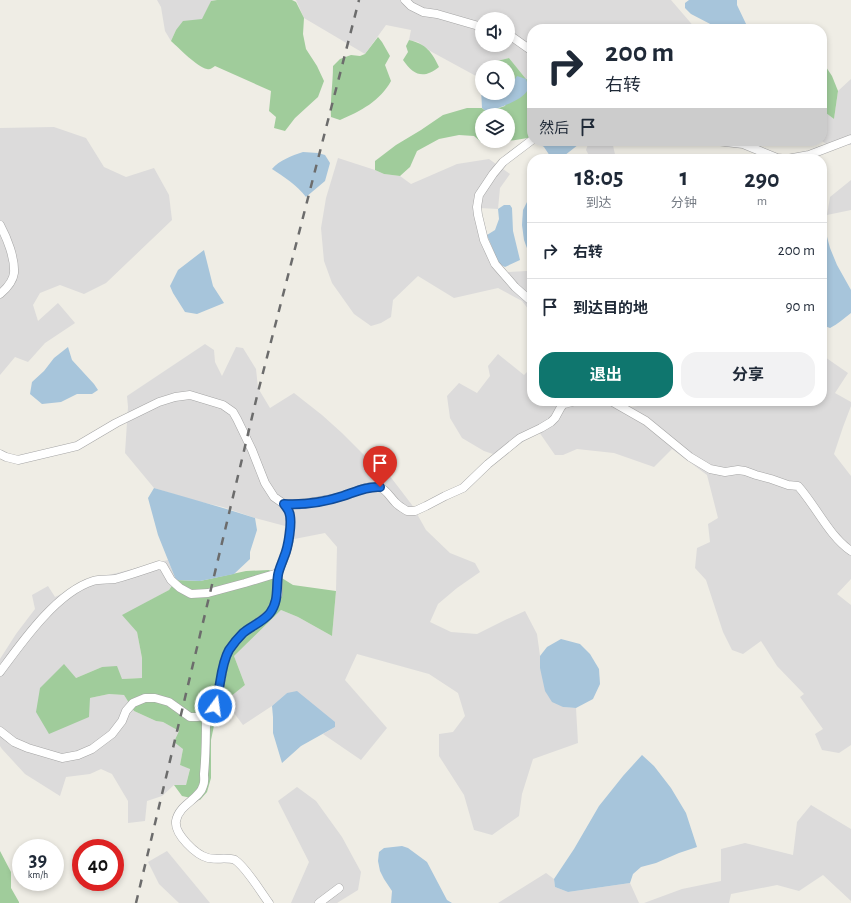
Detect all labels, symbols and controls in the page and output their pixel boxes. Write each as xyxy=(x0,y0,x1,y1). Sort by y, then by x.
map controls xyxy=(475,12,515,148)
button: sound xyxy=(475,12,515,52)
text: 200 m xyxy=(605,39,674,67)
icon: right xyxy=(539,40,591,92)
button: search xyxy=(475,60,515,100)
text: 右转 xyxy=(605,77,641,95)
button: layers xyxy=(475,108,515,148)
icon: arrive xyxy=(577,116,599,138)
text: 然后 xyxy=(539,121,569,136)
text: 18:05 xyxy=(574,166,623,190)
text: 1 xyxy=(679,166,688,190)
text: 290 xyxy=(744,168,780,192)
text: m xyxy=(757,195,767,208)
text: 到达 xyxy=(586,197,612,210)
text: 分钟 xyxy=(671,197,697,210)
icon: right xyxy=(539,240,561,262)
text: 200 m xyxy=(778,243,815,258)
text: 右转 xyxy=(573,245,603,260)
icon: arrive xyxy=(539,296,561,318)
text: 90 m xyxy=(786,299,815,314)
text: 到达目的地 xyxy=(573,301,648,316)
button: 退出 xyxy=(539,352,673,398)
button: 分享 xyxy=(681,352,815,398)
pin xyxy=(363,446,397,487)
icon: arrive xyxy=(369,452,391,474)
position arrow xyxy=(194,685,236,727)
speed limit sign: 40 xyxy=(72,839,124,891)
text: 39 xyxy=(29,850,47,870)
text: km/h xyxy=(28,870,48,880)

